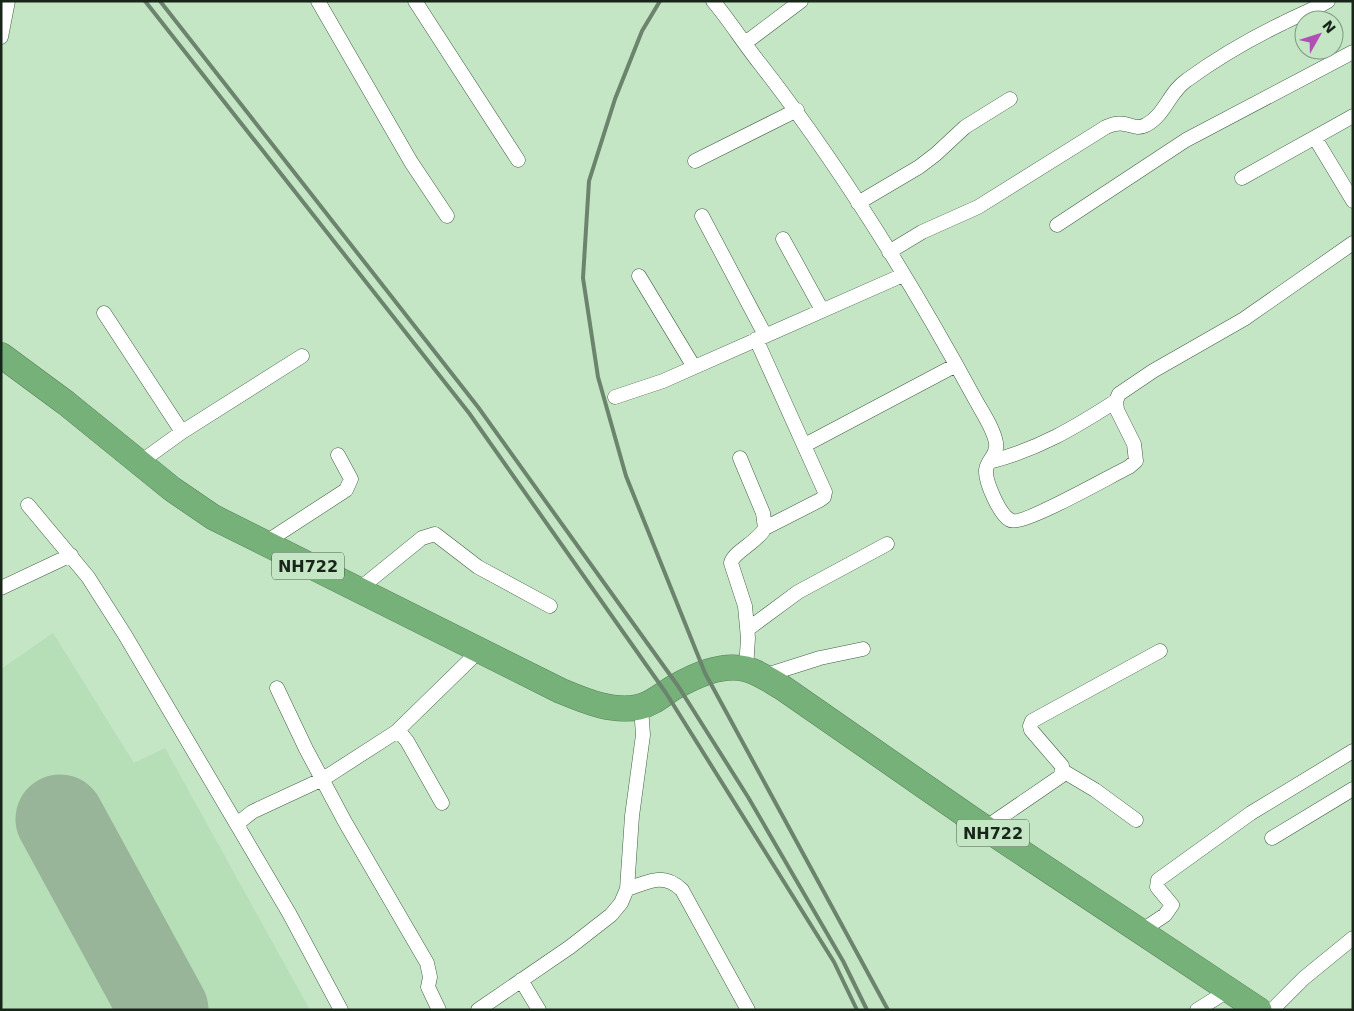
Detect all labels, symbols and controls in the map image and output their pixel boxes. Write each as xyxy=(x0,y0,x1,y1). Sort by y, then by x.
north arrow xyxy=(1294,10,1344,60)
text: N xyxy=(1319,17,1339,36)
road number: NH722 xyxy=(272,552,344,580)
road number: NH722 xyxy=(957,820,1029,846)

